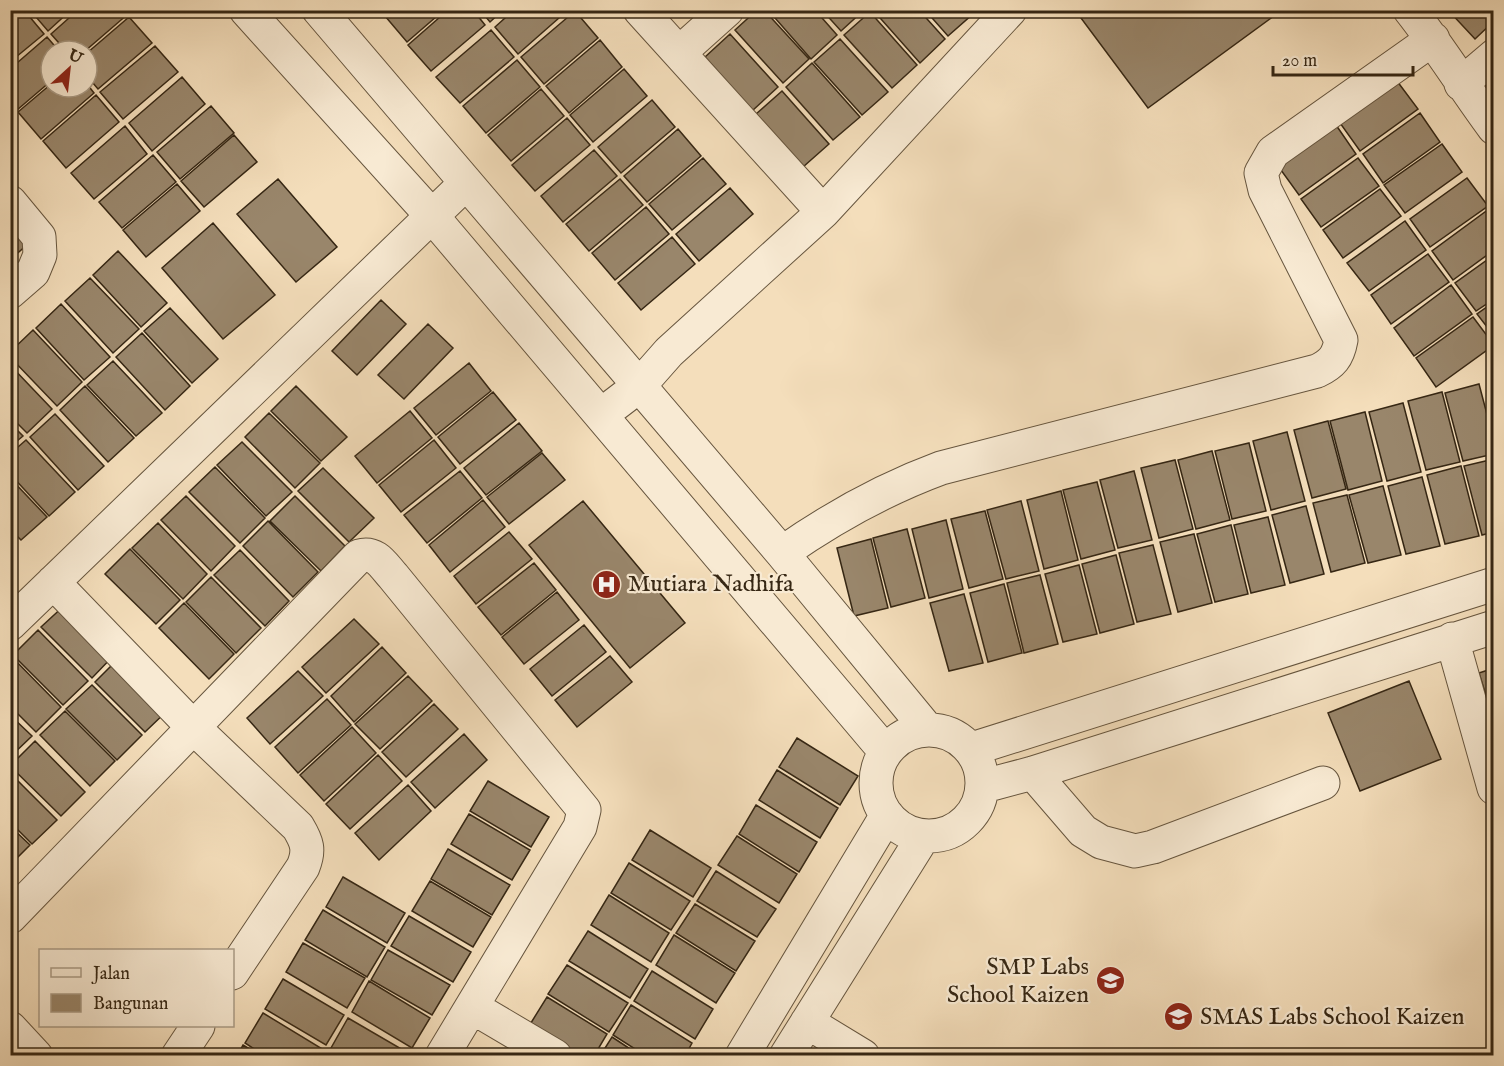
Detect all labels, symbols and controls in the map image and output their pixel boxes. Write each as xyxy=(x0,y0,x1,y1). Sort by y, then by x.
north arrow xyxy=(39,39,99,99)
scale bar xyxy=(1273,39,1412,77)
text: U xyxy=(63,45,86,70)
text: 20 m xyxy=(1282,50,1317,73)
hospital icon: Mutiara Nadhifa xyxy=(591,568,623,600)
place label: Mutiara Nadhifa xyxy=(628,569,794,600)
legend xyxy=(39,949,234,1027)
place label: SMP Labs School Kaizen xyxy=(947,952,1089,1011)
text: Jalan xyxy=(91,963,130,986)
school or university icon: SMP Labs School Kaizen xyxy=(1094,965,1126,997)
text: Bangunan xyxy=(93,993,169,1016)
school or university icon: SMAS Labs School Kaizen xyxy=(1163,1001,1195,1033)
place label: SMAS Labs School Kaizen xyxy=(1200,1002,1465,1033)

